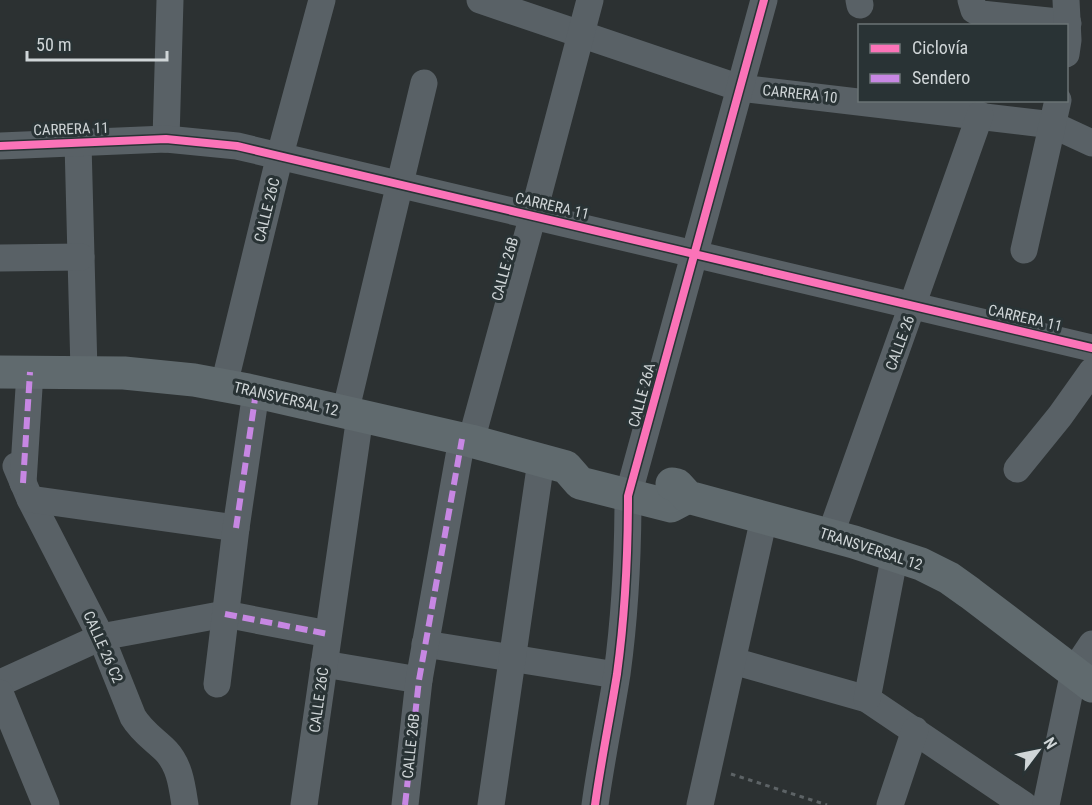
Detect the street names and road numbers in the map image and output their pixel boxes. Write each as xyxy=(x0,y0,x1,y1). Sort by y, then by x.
street label: CARRERA 10 xyxy=(762,81,838,107)
street label: CARRERA 11 xyxy=(33,119,109,139)
street label: CALLE 26C xyxy=(250,176,284,244)
street label: CARRERA 11 xyxy=(513,189,591,223)
street label: CALLE 26B xyxy=(488,235,522,303)
street label: CARRERA 11 xyxy=(986,301,1064,335)
street label: CALLE 26 xyxy=(882,313,918,373)
street label: CALLE 26A xyxy=(625,361,659,429)
street label: TRANSVERSAL 12 xyxy=(232,378,340,420)
street label: TRANSVERSAL 12 xyxy=(817,524,925,574)
street label: CALLE 26 C2 xyxy=(79,608,127,686)
street label: CALLE 26C xyxy=(306,666,332,734)
street label: CALLE 26B xyxy=(399,713,423,779)

